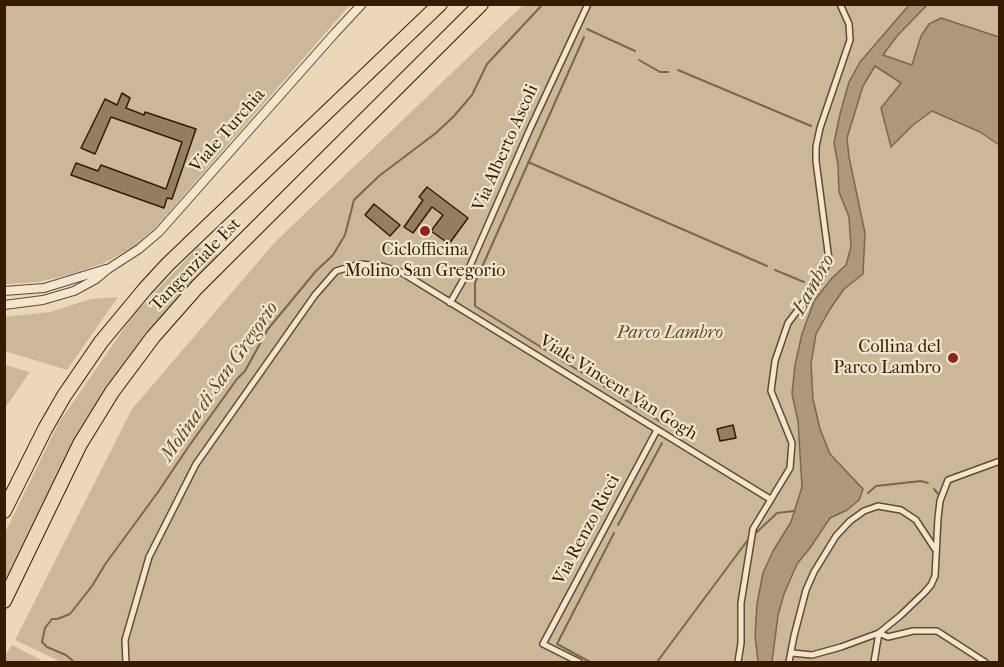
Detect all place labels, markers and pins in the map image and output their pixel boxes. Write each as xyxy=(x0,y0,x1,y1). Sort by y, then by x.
marker: Ciclofficina Molino San Gregorio xyxy=(418,224,432,238)
place label: Ciclofficina Molino San Gregorio xyxy=(345,240,505,282)
place label: Collina del Parco Lambro xyxy=(833,337,941,380)
marker: Collina del Parco Lambro xyxy=(946,351,960,365)

